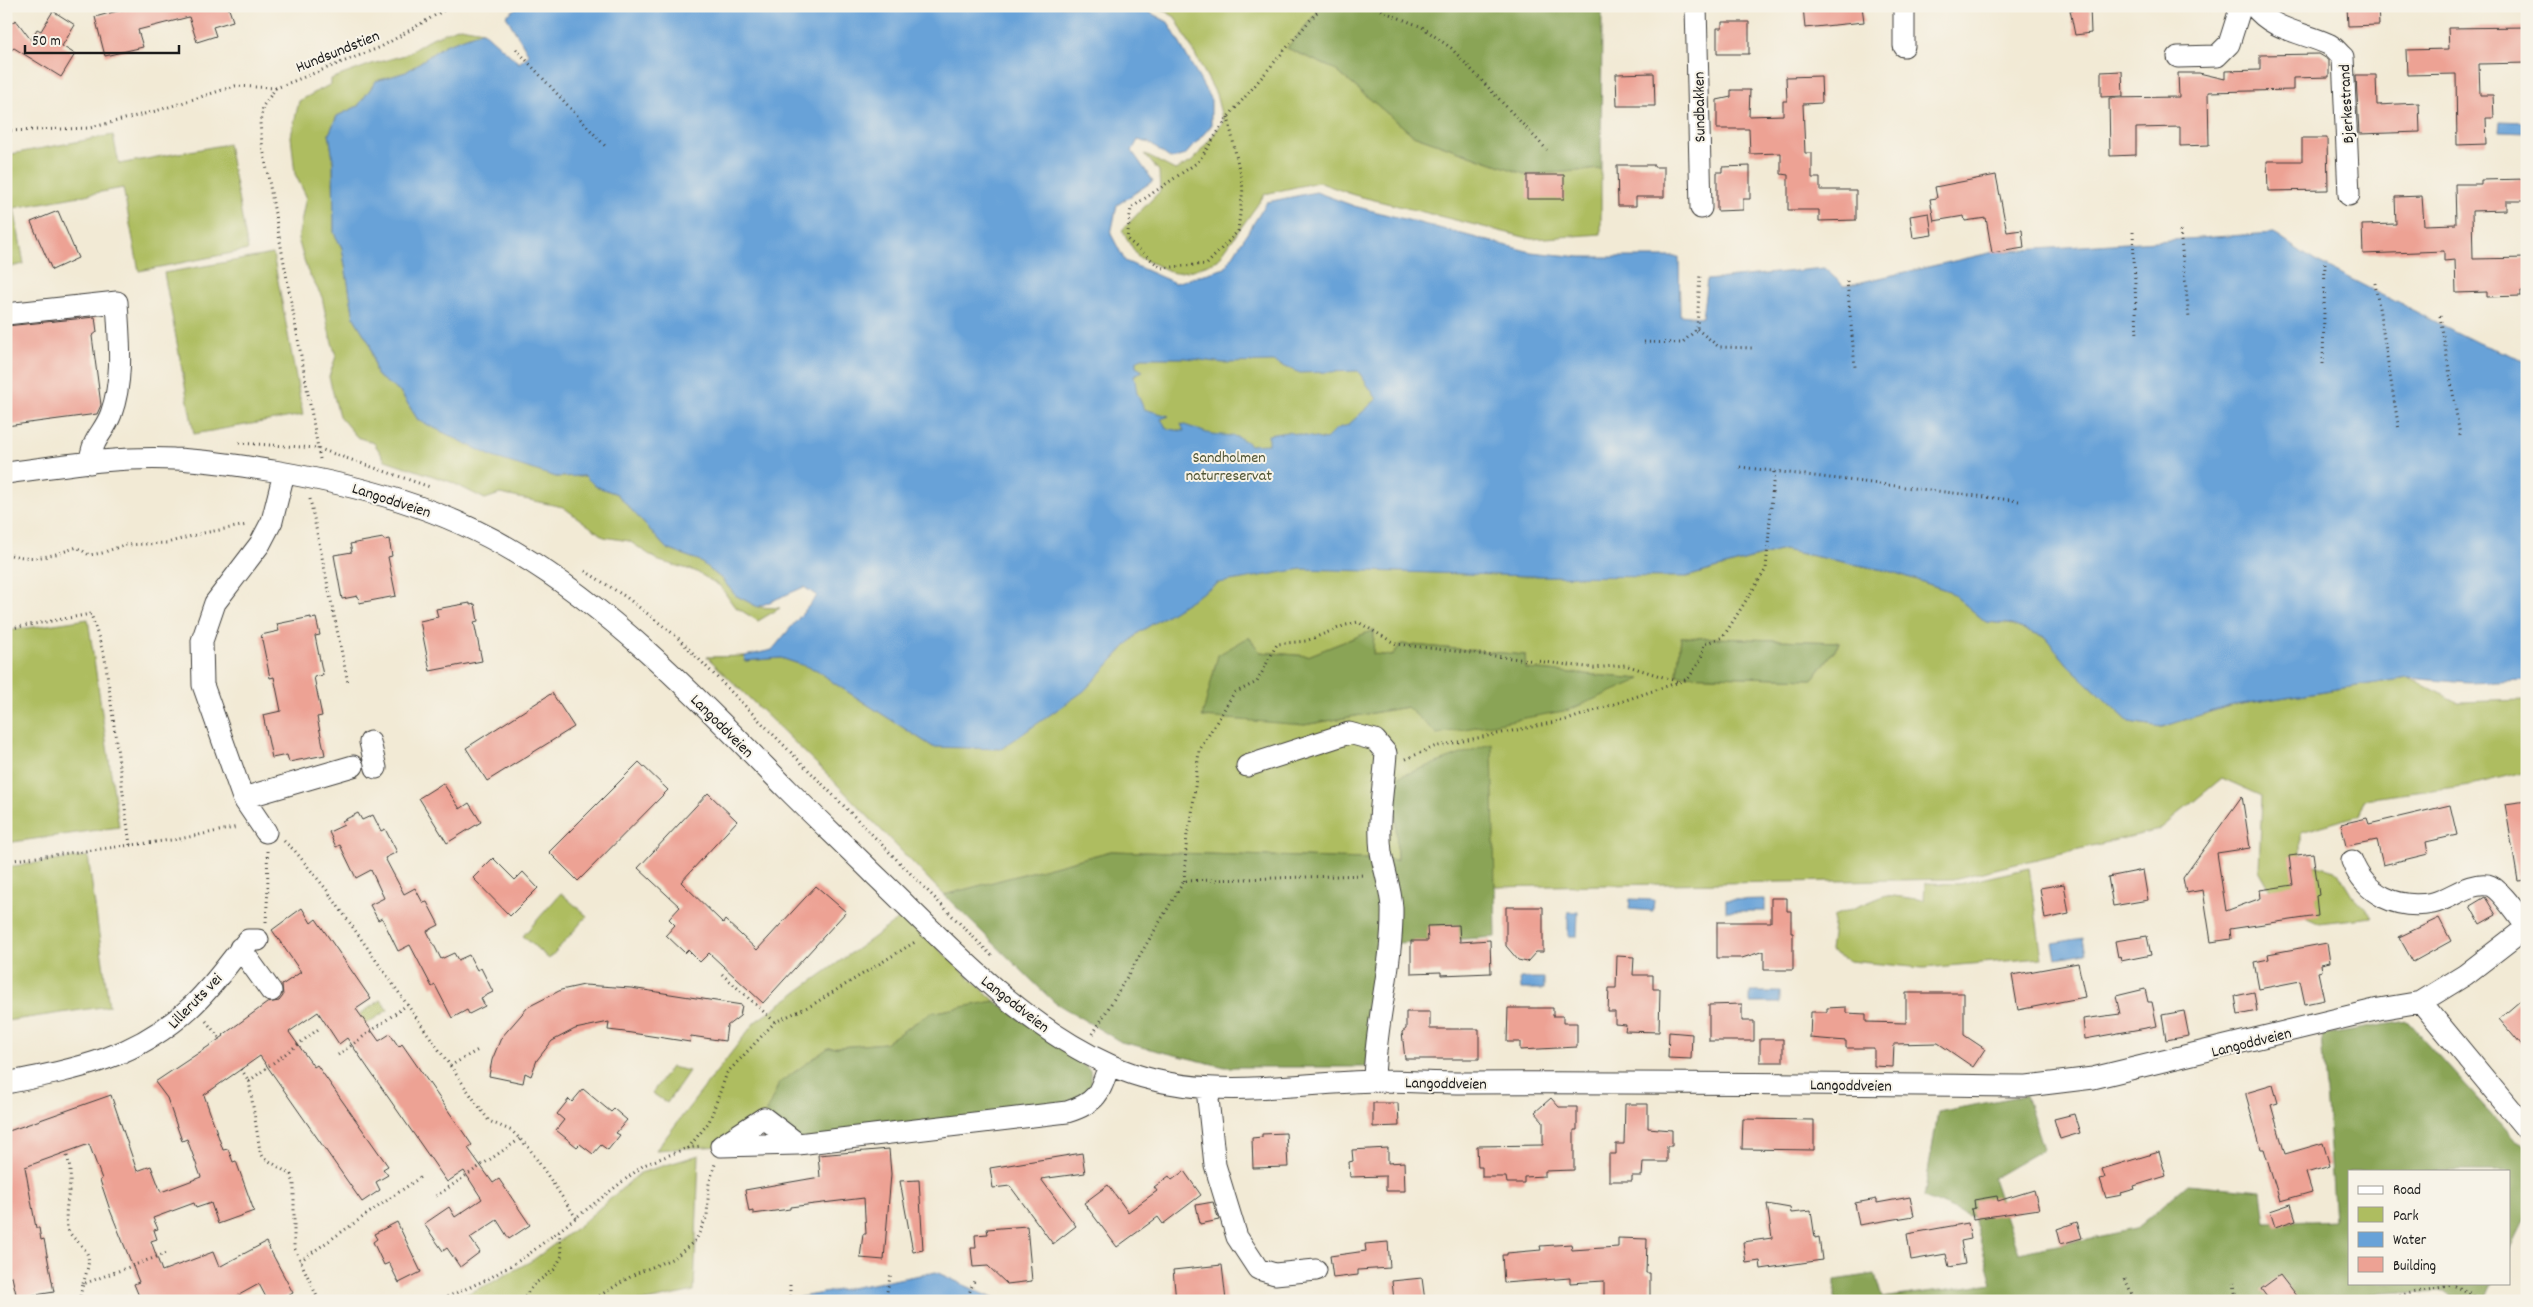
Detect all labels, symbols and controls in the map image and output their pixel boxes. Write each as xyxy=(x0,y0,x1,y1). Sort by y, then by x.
scale bar xyxy=(25,22,179,54)
street label: Hundsundstien xyxy=(293,25,383,80)
text: 50 m xyxy=(32,31,61,53)
street label: Bjerkestrand xyxy=(2334,64,2361,144)
street label: Sundbakken xyxy=(1688,71,1713,143)
park label: Sandholmen naturreservat xyxy=(1186,447,1272,488)
street label: Langoddveien xyxy=(349,478,434,525)
street label: Langoddveien xyxy=(684,690,758,764)
street label: Lilleruts vei xyxy=(163,969,228,1035)
street label: Langoddveien xyxy=(975,971,1054,1039)
street label: Langoddveien xyxy=(2209,1022,2294,1064)
street label: Langoddveien xyxy=(1405,1072,1487,1097)
street label: Langoddveien xyxy=(1810,1074,1892,1099)
legend xyxy=(2348,1170,2510,1284)
text: Road xyxy=(2393,1180,2421,1202)
text: Park xyxy=(2393,1206,2419,1228)
text: Water xyxy=(2393,1230,2427,1252)
text: Building xyxy=(2393,1256,2436,1278)

